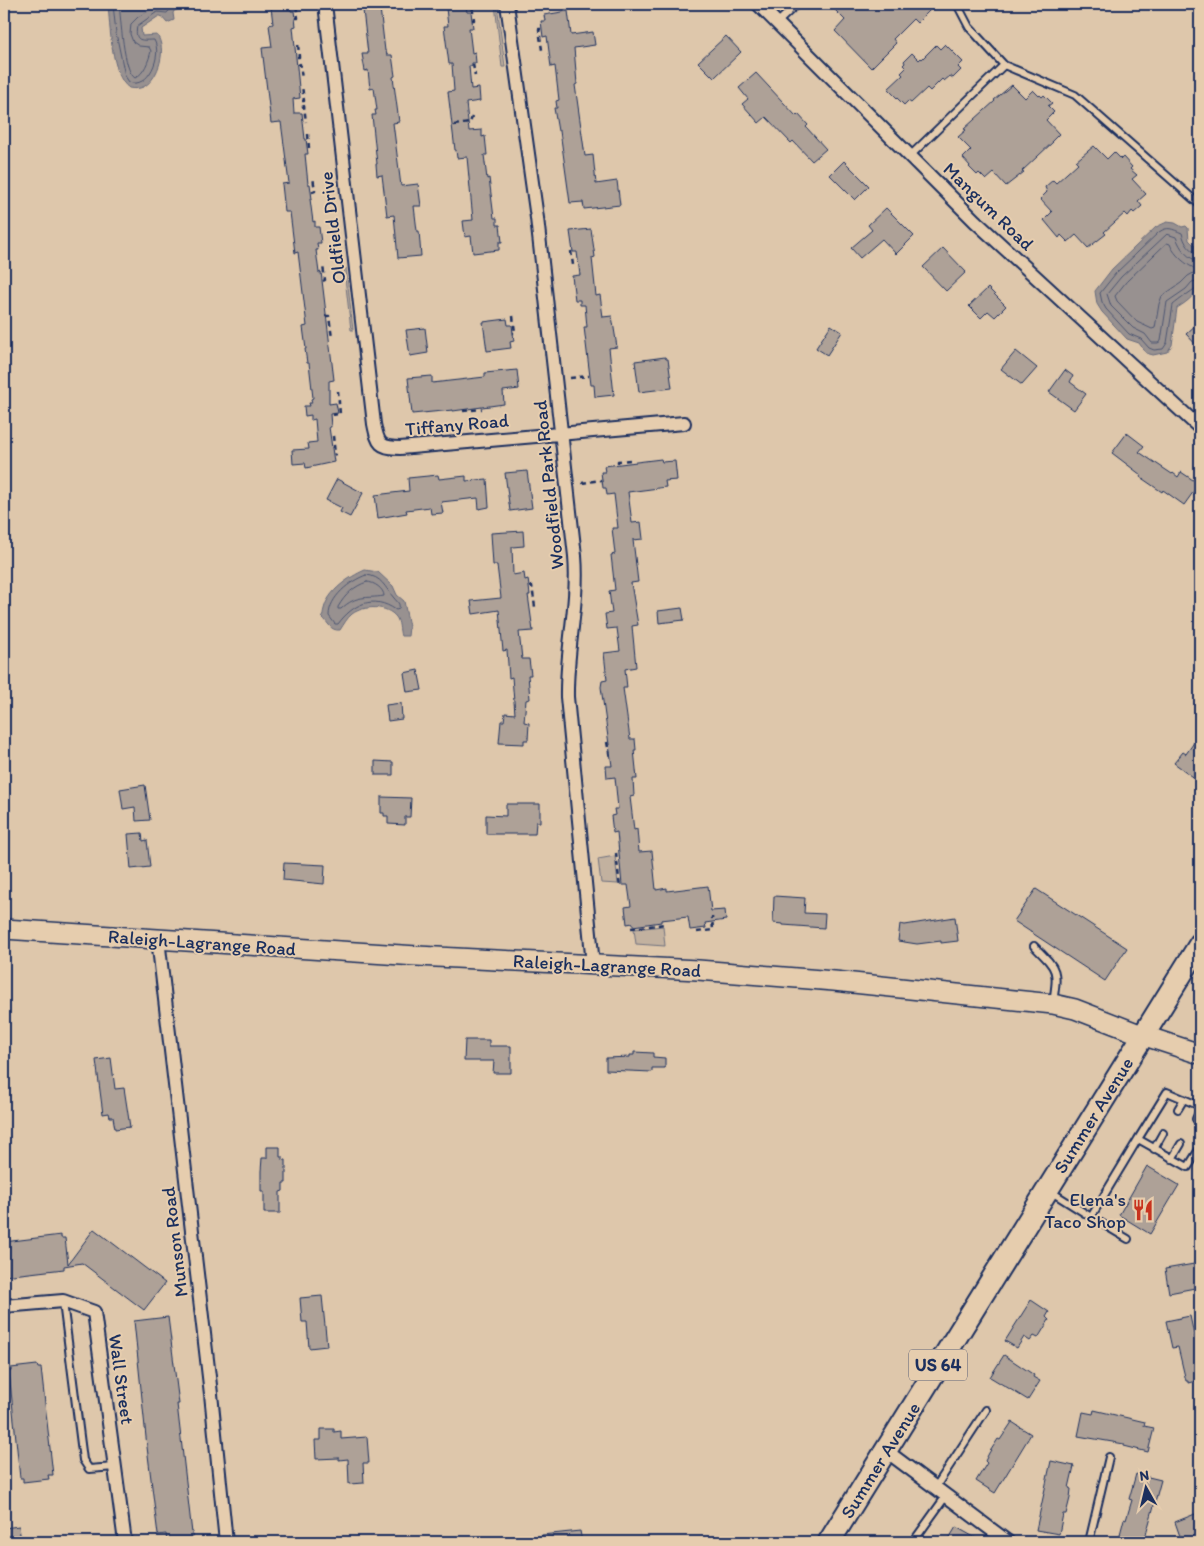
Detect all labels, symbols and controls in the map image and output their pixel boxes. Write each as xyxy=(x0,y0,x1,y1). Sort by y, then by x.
street label: Mangum Road xyxy=(938,157,1039,256)
street label: Oldfield Drive xyxy=(314,170,351,285)
street label: Woodfield Park Road xyxy=(528,399,569,571)
street label: Tiffany Road xyxy=(404,408,510,440)
street label: Raleigh-Lagrange Road xyxy=(107,924,297,961)
street label: Raleigh-Lagrange Road xyxy=(512,949,702,982)
street label: Summer Avenue xyxy=(1048,1053,1138,1178)
street label: Munson Road xyxy=(156,1185,193,1298)
place label: Elena's Taco Shop xyxy=(1044,1188,1126,1233)
restaurant icon: Elena's Taco Shop xyxy=(1130,1197,1156,1223)
street label: Wall Street xyxy=(104,1332,139,1426)
road number: US 64 xyxy=(909,1350,967,1380)
street label: Summer Avenue xyxy=(835,1398,925,1523)
north arrow xyxy=(1122,1464,1172,1514)
text: N xyxy=(1138,1467,1150,1485)

